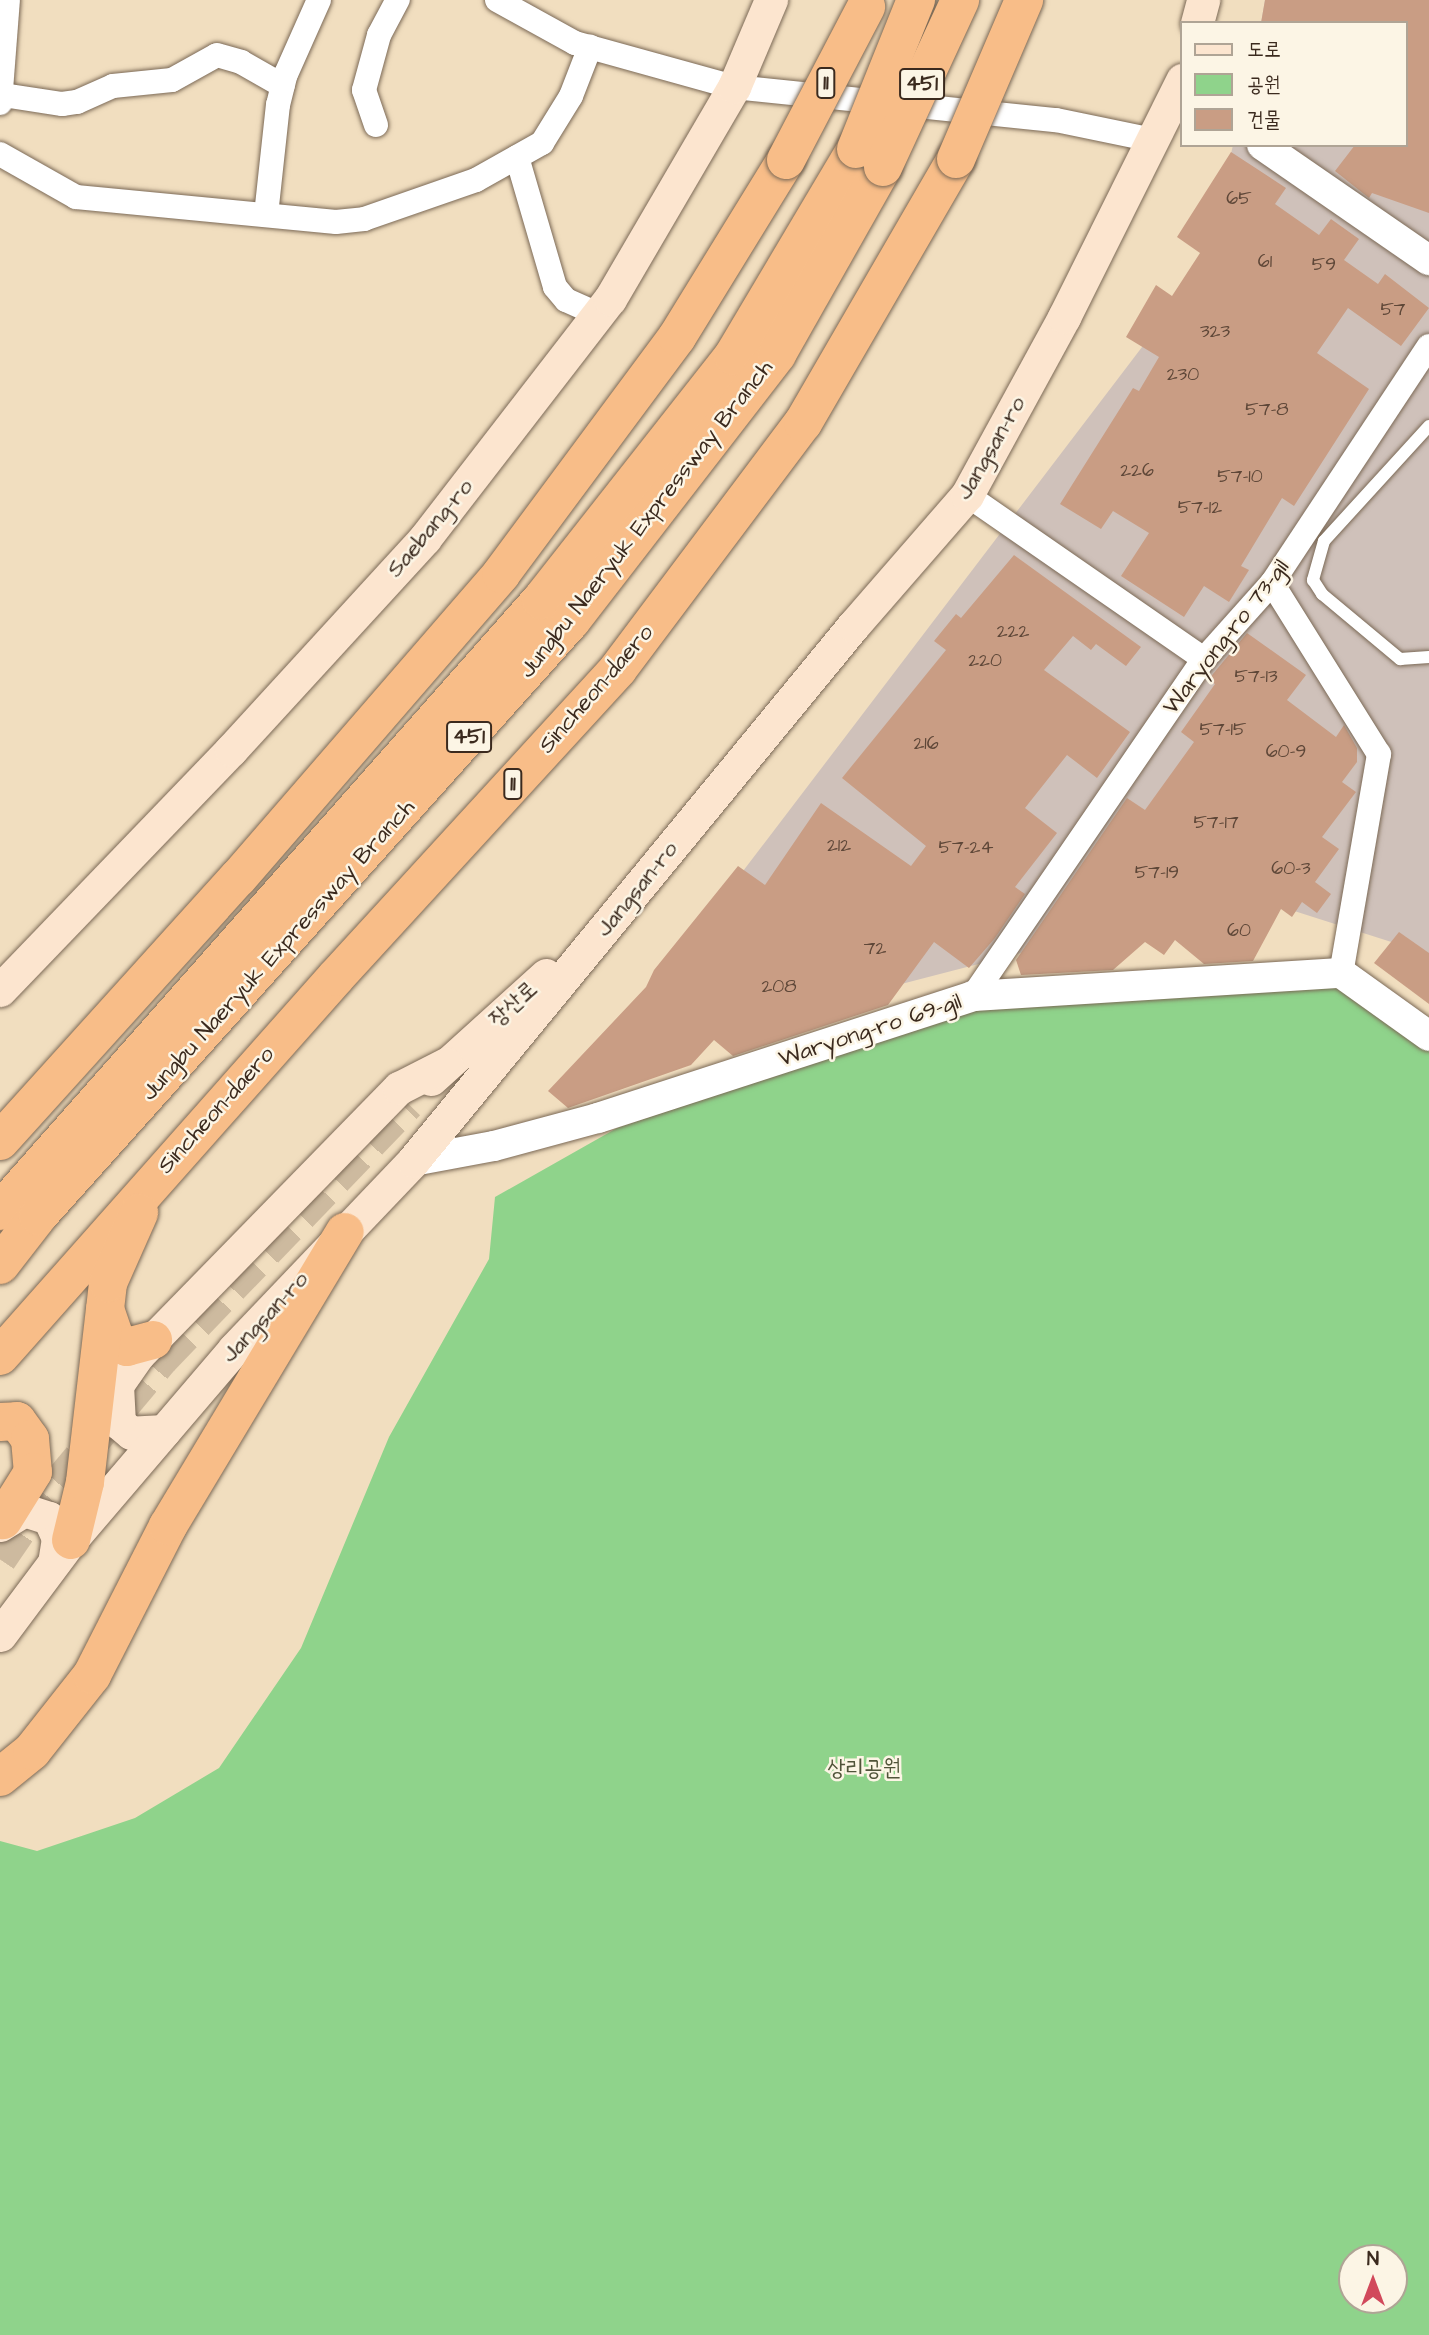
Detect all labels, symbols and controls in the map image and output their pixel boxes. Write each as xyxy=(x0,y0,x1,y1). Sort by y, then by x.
legend xyxy=(1180,21,1408,147)
text: 도로 xyxy=(1247,35,1281,64)
road number: 11 xyxy=(816,66,836,100)
road number: 451 xyxy=(898,66,946,102)
text: 공원 xyxy=(1247,70,1281,99)
text: 건물 xyxy=(1247,105,1281,134)
house number: 65 xyxy=(1226,188,1252,210)
house number: 61 xyxy=(1258,251,1272,273)
house number: 59 xyxy=(1312,254,1336,276)
house number: 57 xyxy=(1380,299,1406,321)
house number: 323 xyxy=(1200,321,1230,343)
street label: Jungbu Naeryuk Expressway Branch xyxy=(513,355,779,683)
house number: 230 xyxy=(1167,364,1199,386)
street label: Jangsan-ro xyxy=(950,391,1032,505)
house number: 57-8 xyxy=(1245,399,1289,421)
house number: 226 xyxy=(1120,460,1154,482)
house number: 57-10 xyxy=(1217,466,1263,488)
street label: Saebang-ro xyxy=(381,473,479,583)
house number: 57-12 xyxy=(1178,497,1222,519)
street label: Waryong-ro 73-gil xyxy=(1157,554,1295,720)
street label: Sincheon-daero xyxy=(533,619,659,759)
house number: 222 xyxy=(997,621,1029,643)
house number: 220 xyxy=(968,650,1002,672)
house number: 57-13 xyxy=(1234,666,1278,688)
house number: 57-15 xyxy=(1200,719,1246,741)
road number: 451 xyxy=(444,720,494,754)
house number: 216 xyxy=(913,733,939,755)
house number: 60-9 xyxy=(1266,741,1306,763)
road number: 11 xyxy=(503,766,524,802)
street label: Jungbu Naeryuk Expressway Branch xyxy=(135,794,421,1106)
house number: 57-17 xyxy=(1193,812,1239,834)
house number: 212 xyxy=(827,835,851,857)
street label: Jangsan-ro xyxy=(590,836,684,942)
house number: 57-24 xyxy=(939,837,993,859)
house number: 60-3 xyxy=(1271,858,1311,880)
house number: 57-19 xyxy=(1135,862,1179,884)
house number: 60 xyxy=(1227,920,1251,942)
house number: 72 xyxy=(864,938,886,960)
street label: 장산로 xyxy=(483,975,543,1033)
house number: 208 xyxy=(761,976,797,998)
street label: Waryong-ro 69-gil xyxy=(775,987,965,1073)
street label: Sincheon-daero xyxy=(152,1041,280,1179)
street label: Jangsan-ro xyxy=(216,1266,314,1368)
park label: 상리공원 xyxy=(827,1754,901,1782)
north arrow xyxy=(1338,2244,1408,2314)
text: N xyxy=(1367,2246,1379,2273)

